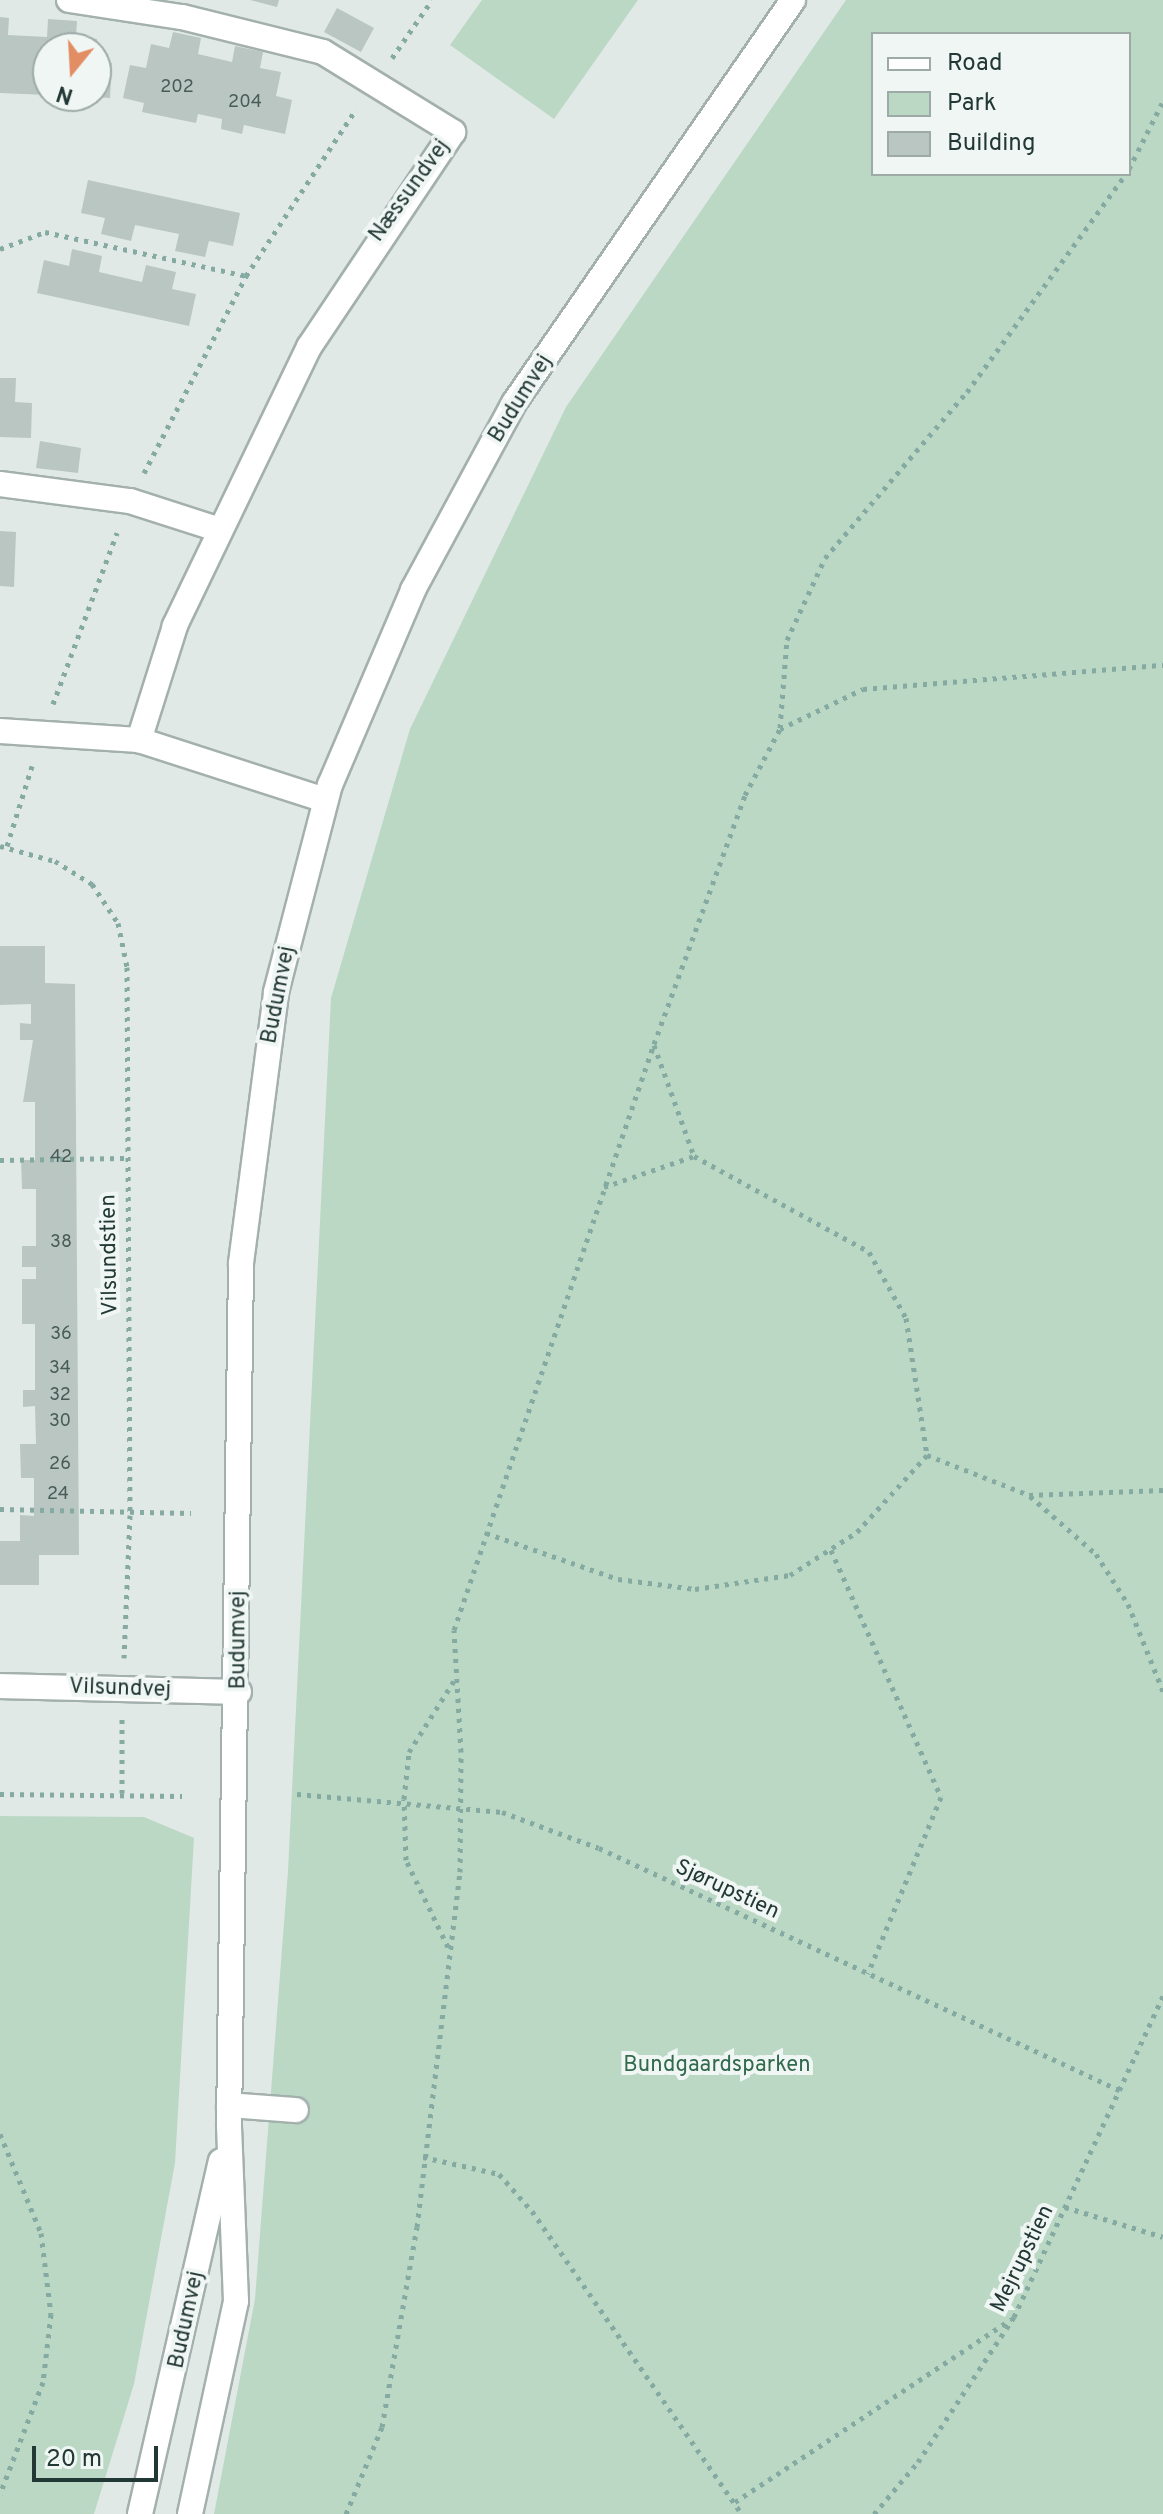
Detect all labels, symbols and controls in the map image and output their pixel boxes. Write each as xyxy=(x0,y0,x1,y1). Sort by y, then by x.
north arrow xyxy=(32,32,112,112)
legend xyxy=(871,32,1131,176)
text: Road xyxy=(947,49,1003,79)
house number: 202 xyxy=(160,77,194,99)
text: N xyxy=(53,78,77,109)
text: Park xyxy=(947,89,997,119)
house number: 204 xyxy=(228,92,262,114)
text: Building xyxy=(947,129,1036,159)
street label: Næssundvej xyxy=(364,135,456,247)
street label: Budumvej xyxy=(484,350,558,448)
street label: Budumvej xyxy=(257,944,301,1046)
house number: 42 xyxy=(50,1147,72,1169)
street label: Vilsundstien xyxy=(96,1194,124,1316)
house number: 38 xyxy=(50,1232,72,1254)
house number: 36 xyxy=(50,1324,72,1346)
house number: 34 xyxy=(49,1358,71,1380)
house number: 32 xyxy=(49,1385,71,1407)
house number: 30 xyxy=(49,1411,71,1433)
house number: 26 xyxy=(49,1454,71,1476)
house number: 24 xyxy=(47,1484,69,1506)
street label: Budumvej xyxy=(226,1591,252,1689)
street label: Vilsundvej xyxy=(69,1674,171,1704)
street label: Sjørupstien xyxy=(671,1854,783,1926)
park label: Bundgaardsparken xyxy=(623,2053,811,2079)
street label: Mejrupstien xyxy=(986,2201,1060,2317)
street label: Budumvej xyxy=(164,2269,210,2371)
scale bar xyxy=(36,2430,162,2480)
text: 20 m xyxy=(46,2445,102,2475)

